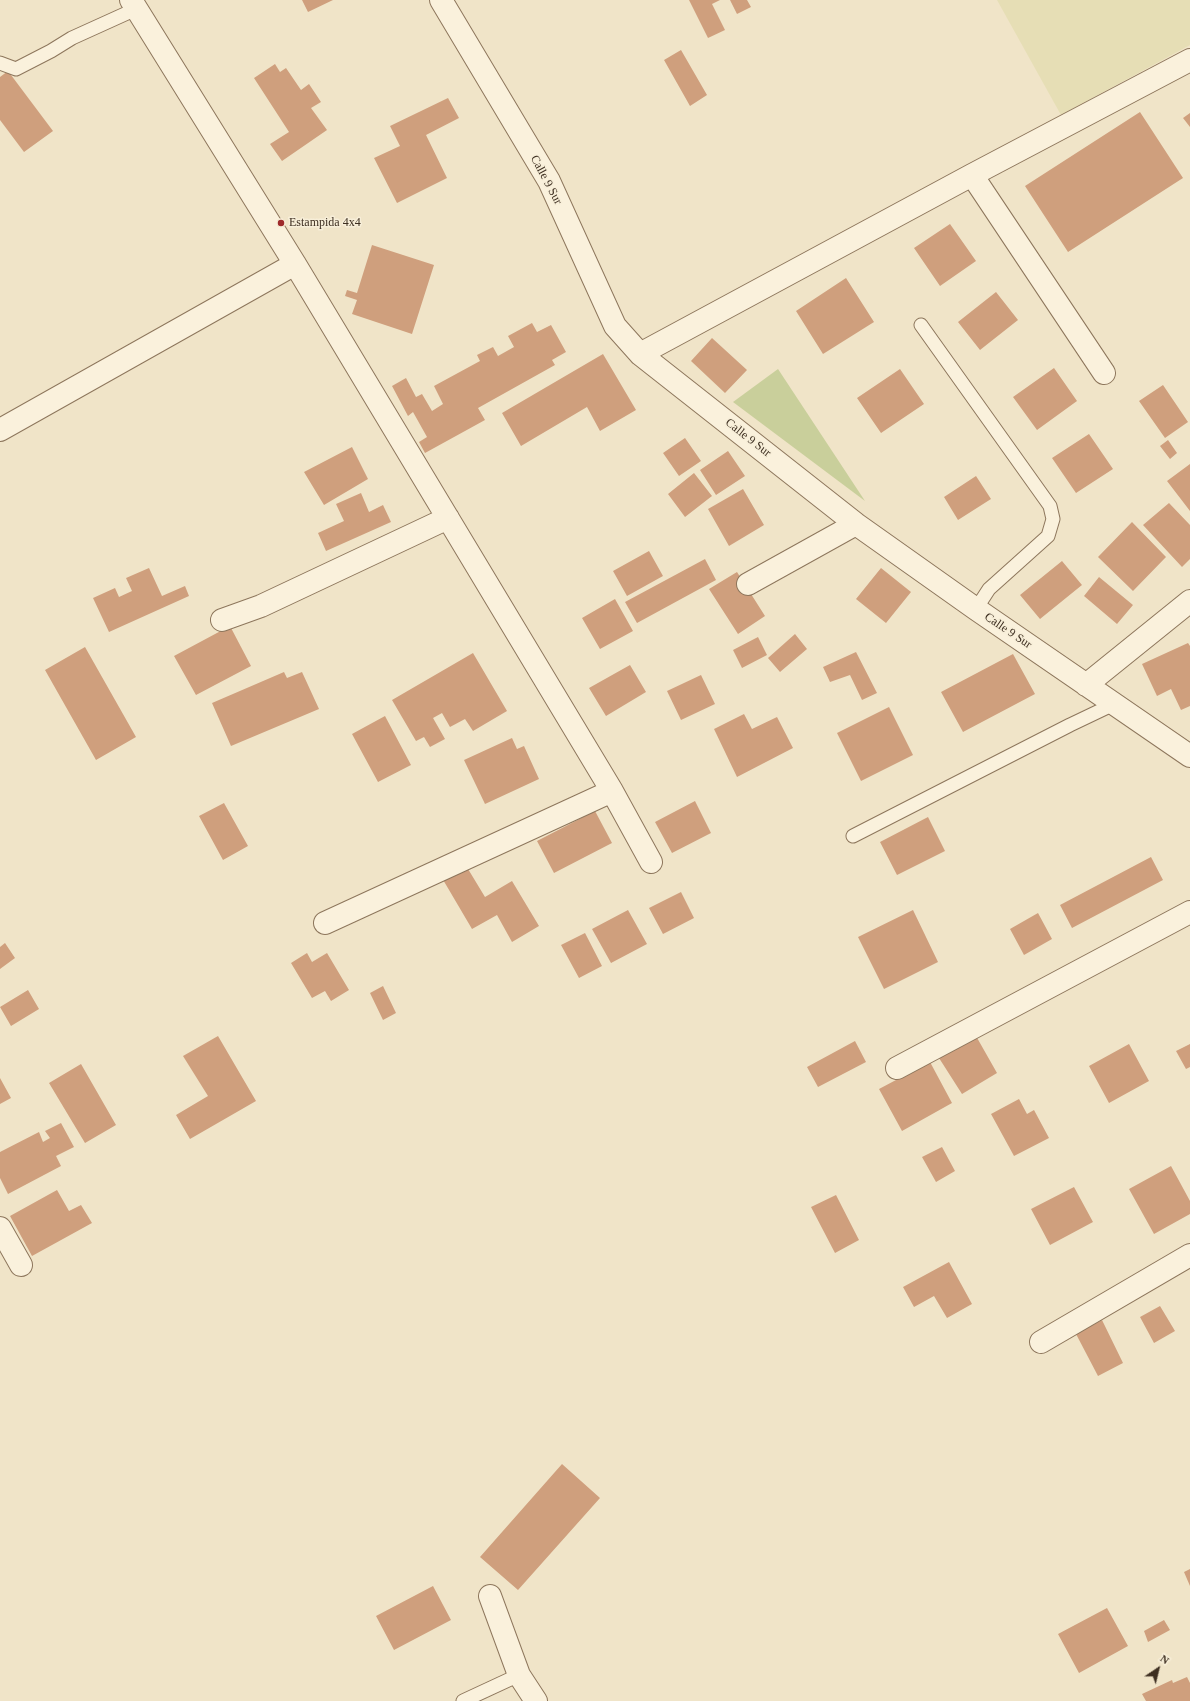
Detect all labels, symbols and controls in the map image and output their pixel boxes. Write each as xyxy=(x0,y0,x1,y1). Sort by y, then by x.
street label: Calle 9 Sur xyxy=(527,153,565,207)
place label: Estampida 4x4 xyxy=(289,216,361,230)
marker: Estampida 4x4 xyxy=(276,218,286,228)
street label: Calle 9 Sur xyxy=(722,416,774,460)
street label: Calle 9 Sur xyxy=(982,610,1034,652)
north arrow xyxy=(1138,1649,1178,1689)
text: N xyxy=(1158,1652,1172,1666)

